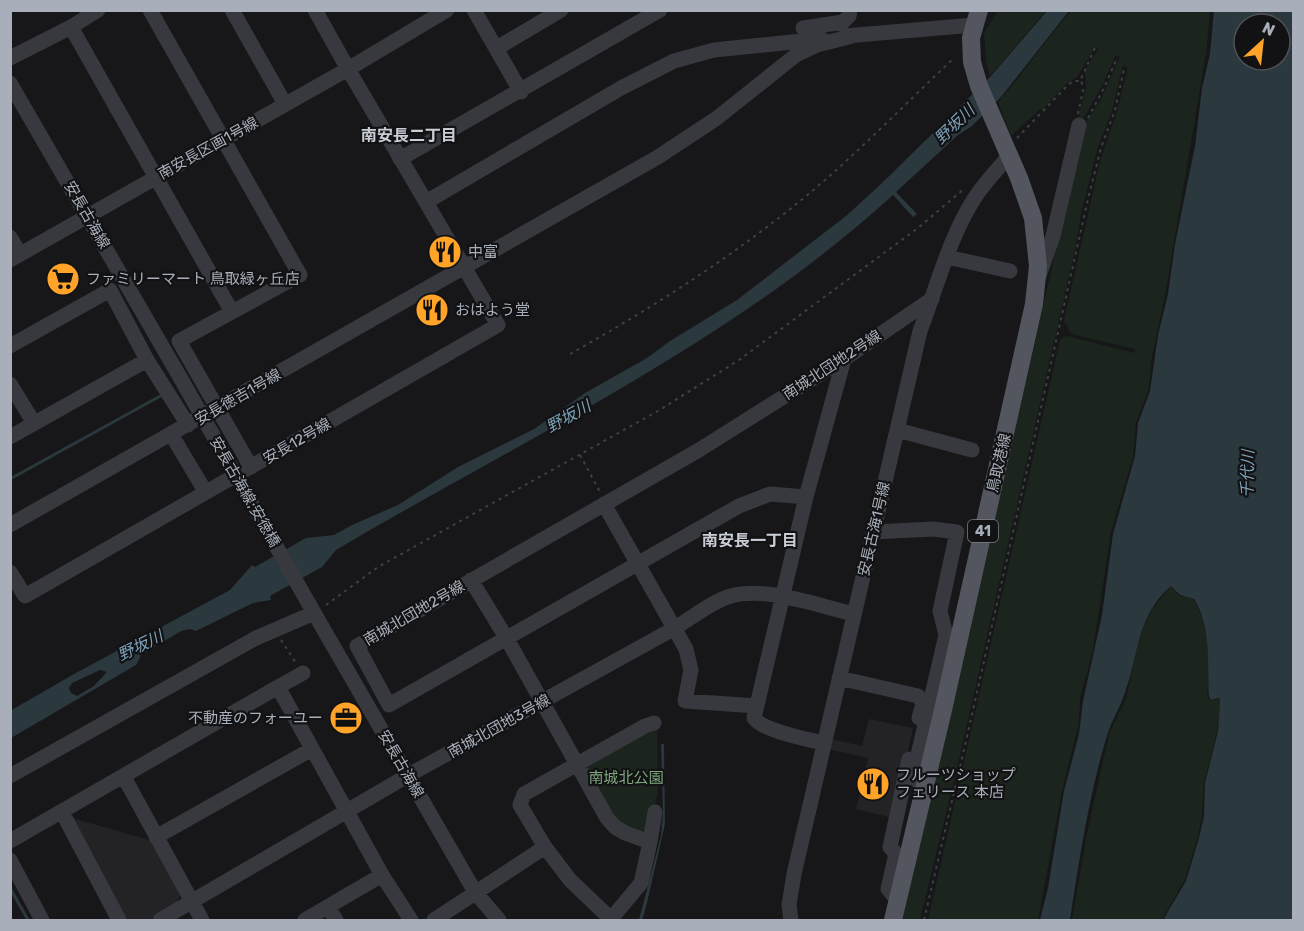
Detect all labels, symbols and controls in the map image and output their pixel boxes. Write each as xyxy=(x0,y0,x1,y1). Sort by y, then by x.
north arrow xyxy=(1232,12,1292,72)
text: N xyxy=(1259,18,1278,40)
water label: 野坂川 xyxy=(930,99,980,148)
street label: 南安長区画1号線 xyxy=(155,113,261,183)
district label: 南安長二丁目 xyxy=(361,126,457,145)
street label: 安長古海線 xyxy=(60,178,114,252)
restaurant icon: 中富 xyxy=(427,234,463,270)
place label: 中富 xyxy=(468,243,498,261)
supermarket icon: ファミリーマート 鳥取緑ヶ丘店 xyxy=(45,261,81,297)
place label: ファミリーマート 鳥取緑ヶ丘店 xyxy=(86,270,300,288)
restaurant icon: おはよう堂 xyxy=(414,292,450,328)
place label: おはよう堂 xyxy=(455,301,530,319)
street label: 南城北団地2号線 xyxy=(779,326,885,404)
street label: 安長徳吉1号線 xyxy=(192,365,284,429)
water label: 野坂川 xyxy=(543,396,596,436)
street label: 安長12号線 xyxy=(260,414,334,468)
street label: 鳥取港線 xyxy=(983,432,1015,494)
street label: 安長古海線;安徳橋 xyxy=(206,434,284,550)
water label: 千代川 xyxy=(1238,448,1257,498)
street label: 安長古海1号線 xyxy=(854,480,894,578)
road number: 41 xyxy=(968,520,998,542)
district label: 南安長一丁目 xyxy=(702,531,798,550)
street label: 南城北団地2号線 xyxy=(360,577,468,649)
water label: 野坂川 xyxy=(114,626,168,665)
street label: 南城北団地3号線 xyxy=(445,690,553,762)
office icon: 不動産のフォーユー xyxy=(328,700,364,736)
place label: 不動産のフォーユー xyxy=(188,709,323,727)
street label: 安長古海線 xyxy=(374,727,428,801)
restaurant icon: フルーツショップ フェリース 本店 xyxy=(855,766,891,802)
place label: フルーツショップ フェリース 本店 xyxy=(896,766,1016,801)
park label: 南城北公園 xyxy=(588,769,664,787)

